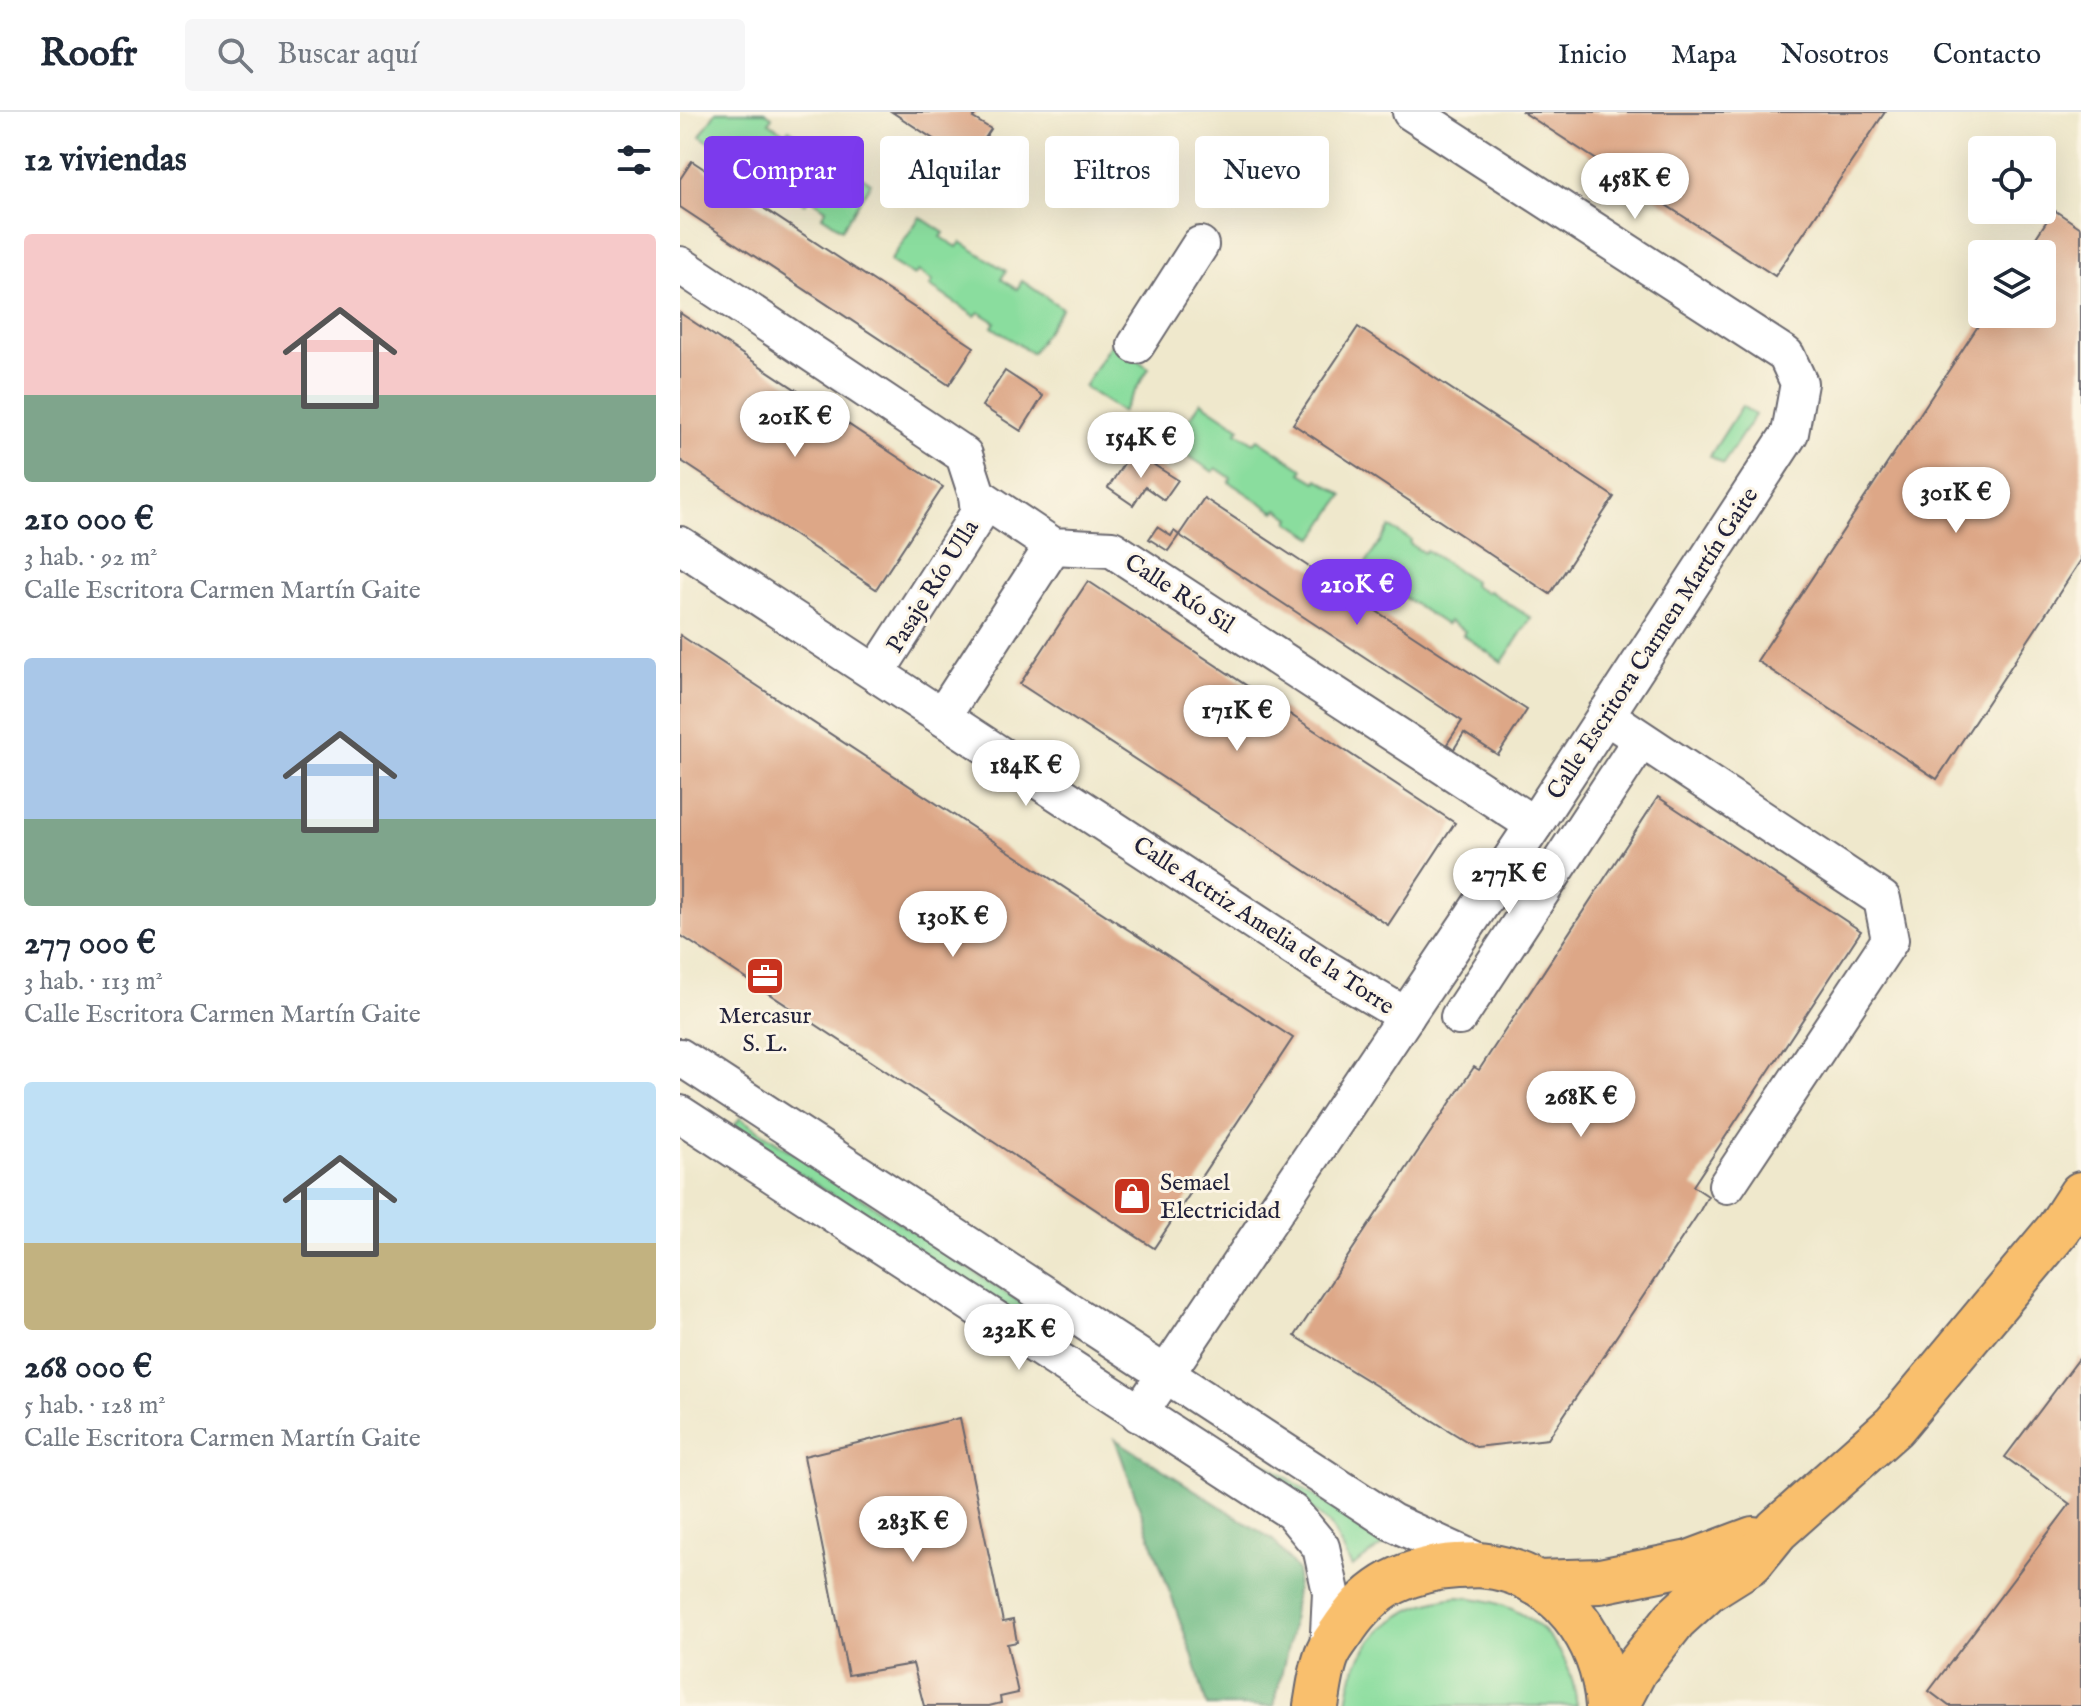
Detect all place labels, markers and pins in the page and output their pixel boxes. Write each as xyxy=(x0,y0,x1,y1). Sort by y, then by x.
pin: 458K € xyxy=(1570,153,1700,221)
pin: 201K € xyxy=(730,391,860,459)
pin: 154K € xyxy=(1076,412,1206,480)
pin: 301K € xyxy=(1891,467,2021,535)
pin: 210K € xyxy=(1292,559,1422,627)
pin: 171K € xyxy=(1172,685,1302,753)
pin: 184K € xyxy=(961,740,1091,808)
pin: 277K € xyxy=(1444,848,1574,916)
pin: 130K € xyxy=(888,891,1018,959)
office icon: Mercasur S. L. xyxy=(744,955,786,997)
place label: Mercasur S. L. xyxy=(719,1001,811,1060)
pin: 268K € xyxy=(1516,1071,1646,1139)
place label: Semael Electricidad xyxy=(1160,1168,1281,1227)
shop icon: Semael Electricidad xyxy=(1111,1175,1153,1217)
pin: 232K € xyxy=(954,1304,1084,1372)
pin: 283K € xyxy=(848,1496,978,1564)

